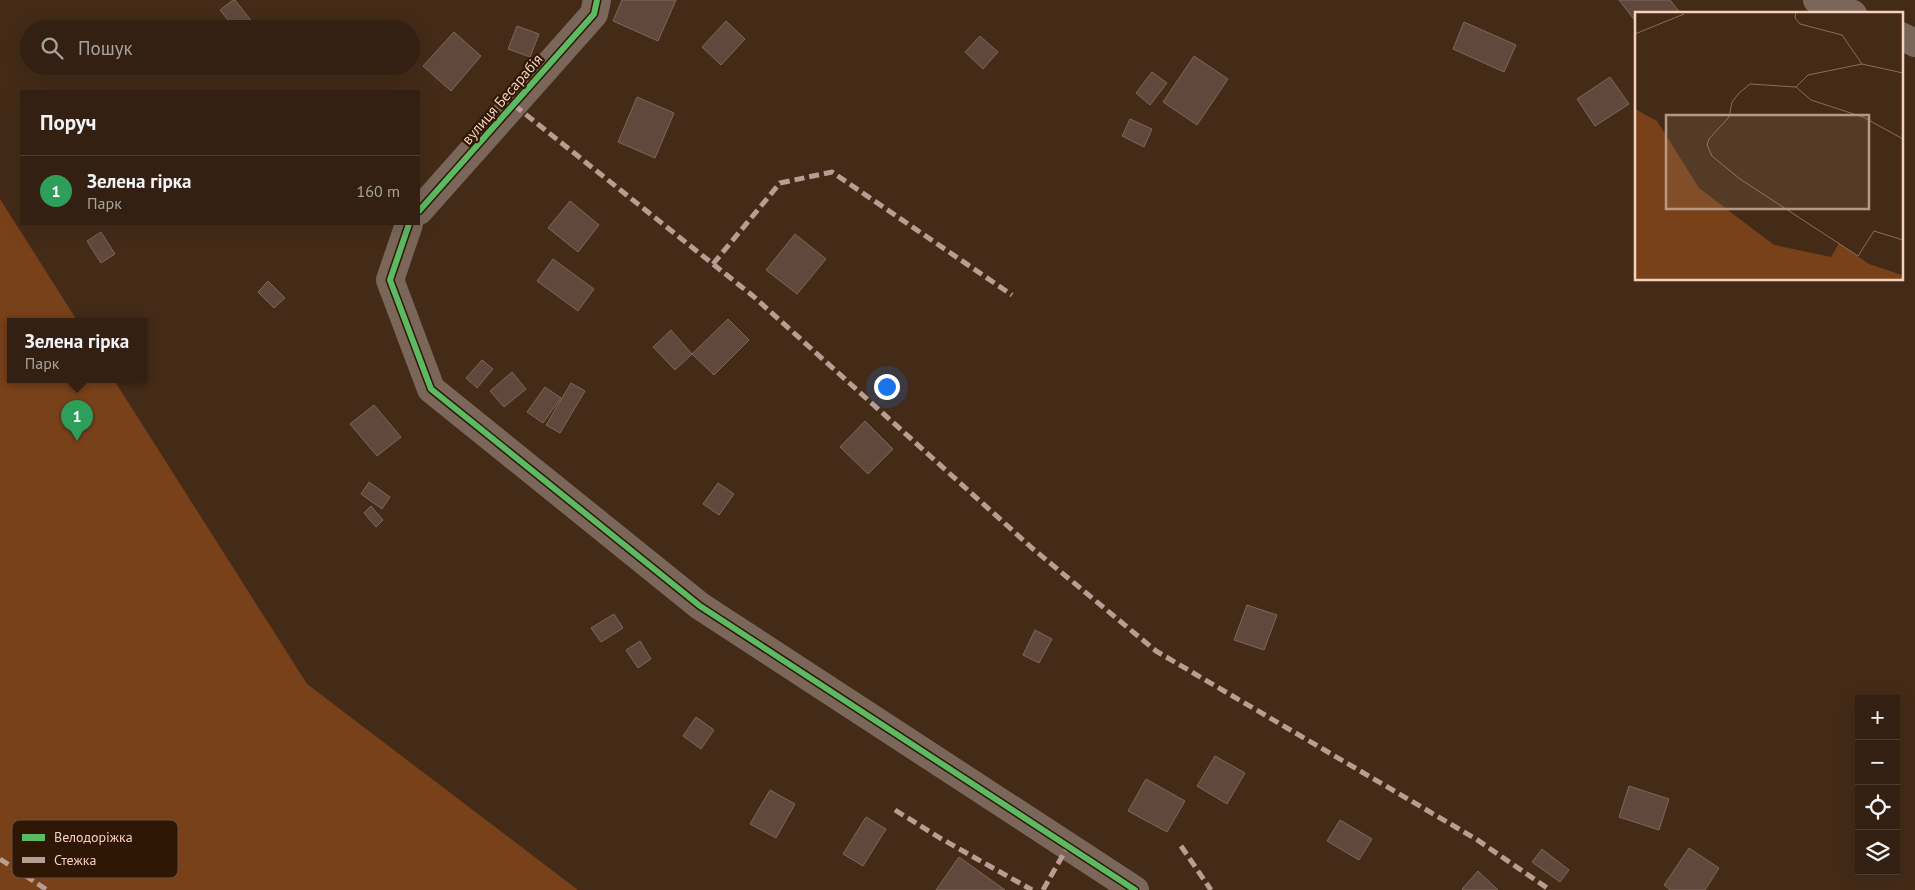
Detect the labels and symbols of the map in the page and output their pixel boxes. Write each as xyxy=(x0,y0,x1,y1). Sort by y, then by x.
inset map xyxy=(1635,12,1902,280)
street label: вулиця Бесарабія xyxy=(457,50,547,148)
your location xyxy=(874,374,900,400)
pin: 1 xyxy=(61,400,93,441)
legend xyxy=(12,820,178,878)
text: Велодоріжка xyxy=(54,828,133,846)
text: Стежка xyxy=(54,851,96,869)

